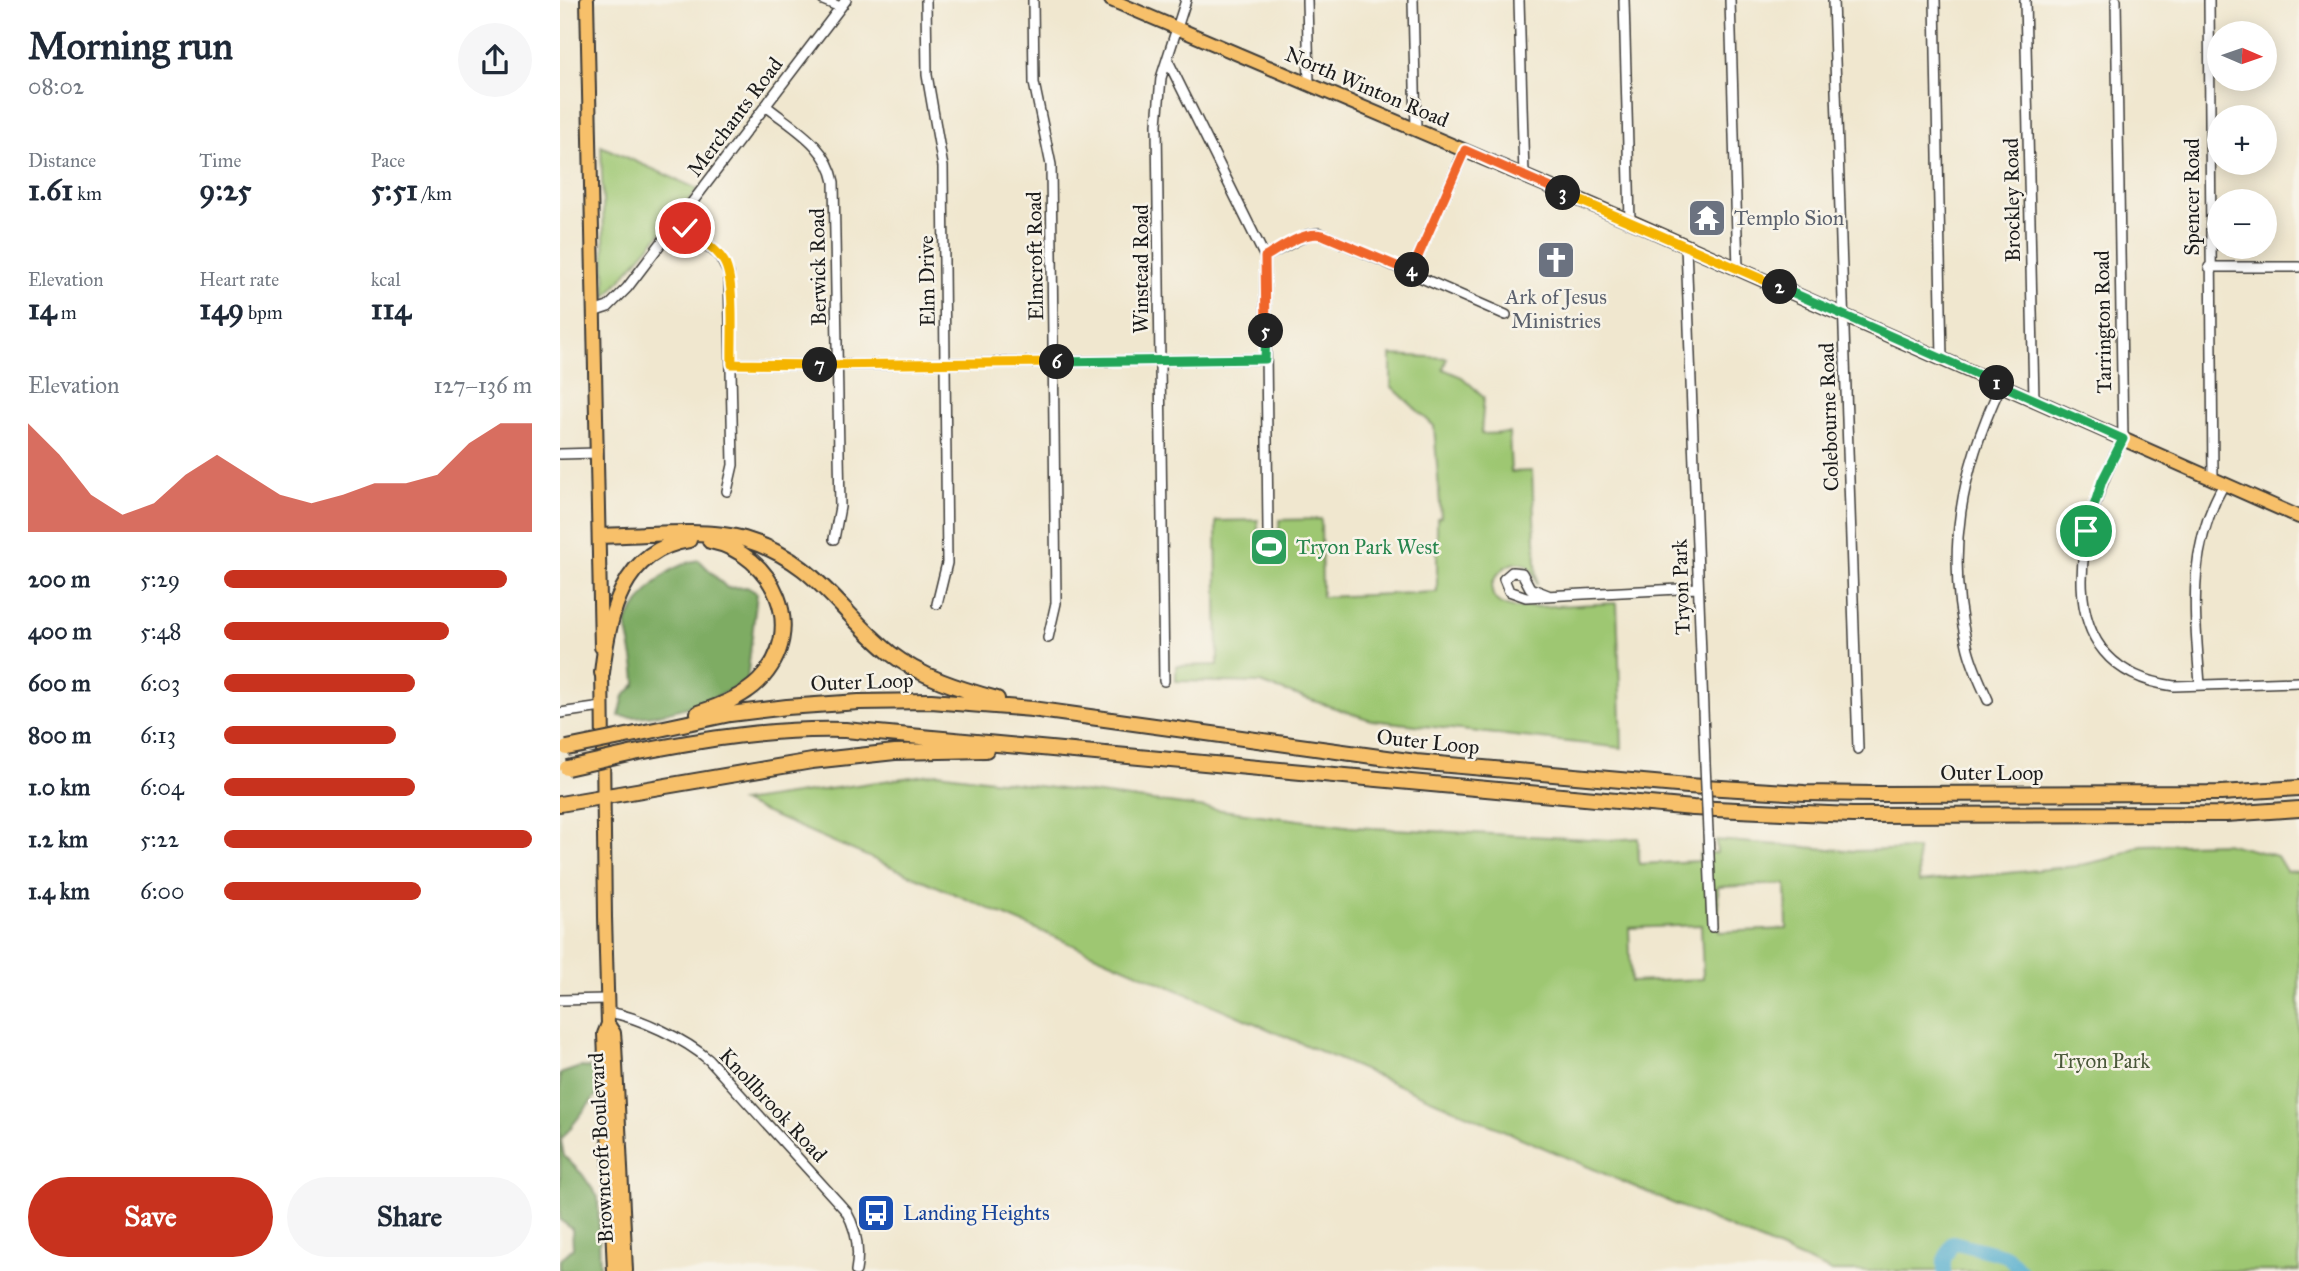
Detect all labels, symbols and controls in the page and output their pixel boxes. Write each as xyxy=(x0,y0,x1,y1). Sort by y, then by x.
north arrow xyxy=(2207,21,2277,91)
map controls xyxy=(2207,21,2277,259)
text: Morning run xyxy=(28,23,233,69)
button: share xyxy=(458,23,532,97)
street label: North Winton Road xyxy=(1281,41,1453,133)
street label: Merchants Road xyxy=(682,52,789,182)
text: 08:02 xyxy=(28,72,84,100)
button: + xyxy=(2207,105,2277,175)
street label: Brockley Road xyxy=(1998,137,2026,262)
street label: Spencer Road xyxy=(2179,138,2205,256)
text: Distance xyxy=(28,149,96,172)
text: Time xyxy=(199,149,241,172)
text: Pace xyxy=(371,149,405,172)
text: 1.61 xyxy=(28,172,73,208)
text: 9:25 xyxy=(199,172,252,208)
text: 5:51 xyxy=(371,172,418,208)
pin: 3 xyxy=(1546,176,1580,210)
text: 3 xyxy=(1559,181,1566,204)
text: km xyxy=(73,182,102,205)
text: /km xyxy=(418,182,452,205)
button: − xyxy=(2207,189,2277,259)
street label: Elmcroft Road xyxy=(1021,191,1049,321)
temple icon: Templo Sion xyxy=(1686,197,1728,239)
pin xyxy=(655,198,715,258)
street label: Winstead Road xyxy=(1128,204,1154,334)
place label: Templo Sion xyxy=(1734,205,1844,231)
street label: Berwick Road xyxy=(804,207,832,326)
icon: check xyxy=(666,209,704,247)
street label: Elm Drive xyxy=(913,235,941,327)
church icon: Ark of Jesus Ministries xyxy=(1535,239,1577,281)
street label: Tarrington Road xyxy=(2089,250,2117,394)
pin: 4 xyxy=(1394,252,1430,288)
text: 4 xyxy=(1406,258,1417,281)
text: Elevation xyxy=(28,268,103,291)
text: Heart rate xyxy=(199,268,279,291)
text: kcal xyxy=(371,268,401,291)
pin: 2 xyxy=(1762,270,1798,304)
text: 2 xyxy=(1775,275,1784,298)
place label: Ark of Jesus Ministries xyxy=(1504,284,1607,334)
text: 14 xyxy=(28,291,57,327)
text: 149 xyxy=(199,291,244,327)
text: 114 xyxy=(371,291,411,327)
text: m xyxy=(57,301,77,324)
text: bpm xyxy=(244,301,283,324)
pin: 5 xyxy=(1248,314,1284,348)
text: 5 xyxy=(1261,319,1270,342)
street label: Colebourne Road xyxy=(1813,342,1845,492)
pin: 6 xyxy=(1040,344,1074,380)
pin: 7 xyxy=(803,348,838,382)
text: 6 xyxy=(1052,350,1061,373)
text: 7 xyxy=(814,353,825,376)
pin: 1 xyxy=(1980,366,2014,400)
text: Elevation xyxy=(28,371,119,399)
text: 127–136 m xyxy=(434,371,532,399)
text: 1 xyxy=(1993,371,2000,394)
pin xyxy=(2056,501,2116,561)
icon: arrive xyxy=(2067,512,2105,550)
sports icon: Tryon Park West xyxy=(1248,526,1290,568)
place label: Tryon Park West xyxy=(1296,534,1440,560)
street label: Tryon Park xyxy=(1666,538,1696,635)
text: 200 m xyxy=(28,565,90,593)
text: 5:29 xyxy=(140,565,180,593)
text: 400 m xyxy=(28,617,92,645)
text: 5:48 xyxy=(140,617,182,645)
street label: Outer Loop xyxy=(810,667,914,697)
text: 600 m xyxy=(28,669,91,697)
text: 6:03 xyxy=(140,669,180,697)
text: 800 m xyxy=(28,721,91,749)
text: 6:13 xyxy=(140,721,176,749)
street label: Outer Loop xyxy=(1375,724,1481,760)
street label: Outer Loop xyxy=(1940,760,2044,786)
text: 1.0 km xyxy=(28,773,90,801)
text: 6:04 xyxy=(140,773,184,801)
text: 1.2 km xyxy=(28,825,88,853)
text: 5:22 xyxy=(140,825,179,853)
text: 1.4 km xyxy=(28,877,90,905)
text: 6:00 xyxy=(140,877,184,905)
street label: Knollbrook Road xyxy=(714,1043,833,1168)
park label: Tryon Park xyxy=(2054,1048,2150,1074)
street label: Browncroft Boulevard xyxy=(583,1052,619,1244)
button: Save xyxy=(28,1177,273,1257)
button: Share xyxy=(287,1177,532,1257)
bus stop icon: Landing Heights xyxy=(855,1192,897,1234)
place label: Landing Heights xyxy=(903,1200,1050,1226)

